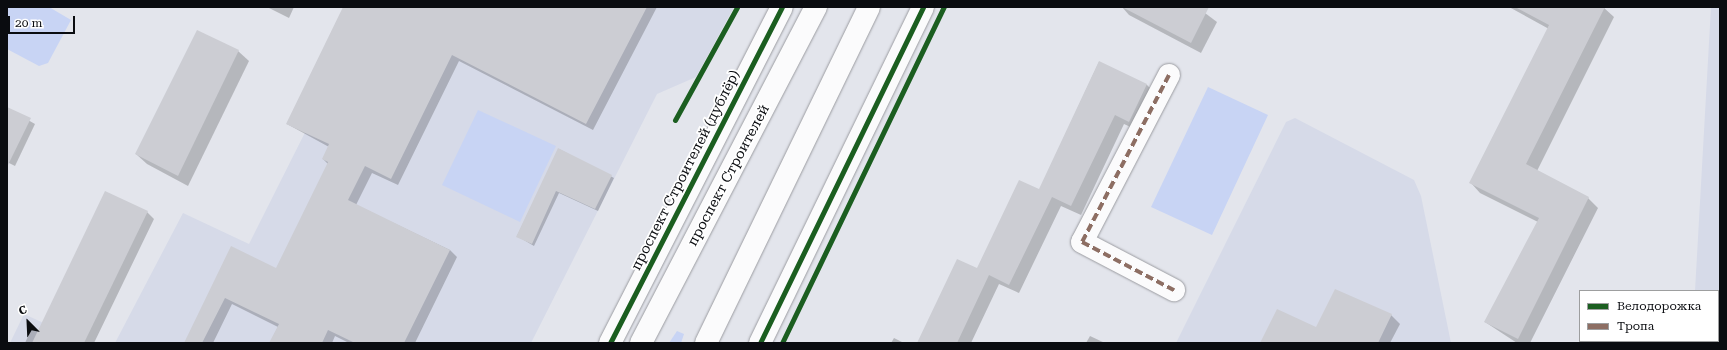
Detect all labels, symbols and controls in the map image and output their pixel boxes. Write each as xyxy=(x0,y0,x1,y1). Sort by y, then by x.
scale bar xyxy=(10,8,77,34)
text: 20 m xyxy=(15,16,42,30)
street label: проспект Строителей (дублёр) xyxy=(627,67,743,273)
street label: проспект Строителей xyxy=(684,101,772,249)
legend xyxy=(1579,290,1719,342)
text: Велодорожка xyxy=(1617,299,1701,313)
north arrow xyxy=(8,302,48,342)
text: С xyxy=(17,303,29,318)
text: Тропа xyxy=(1617,319,1654,333)

